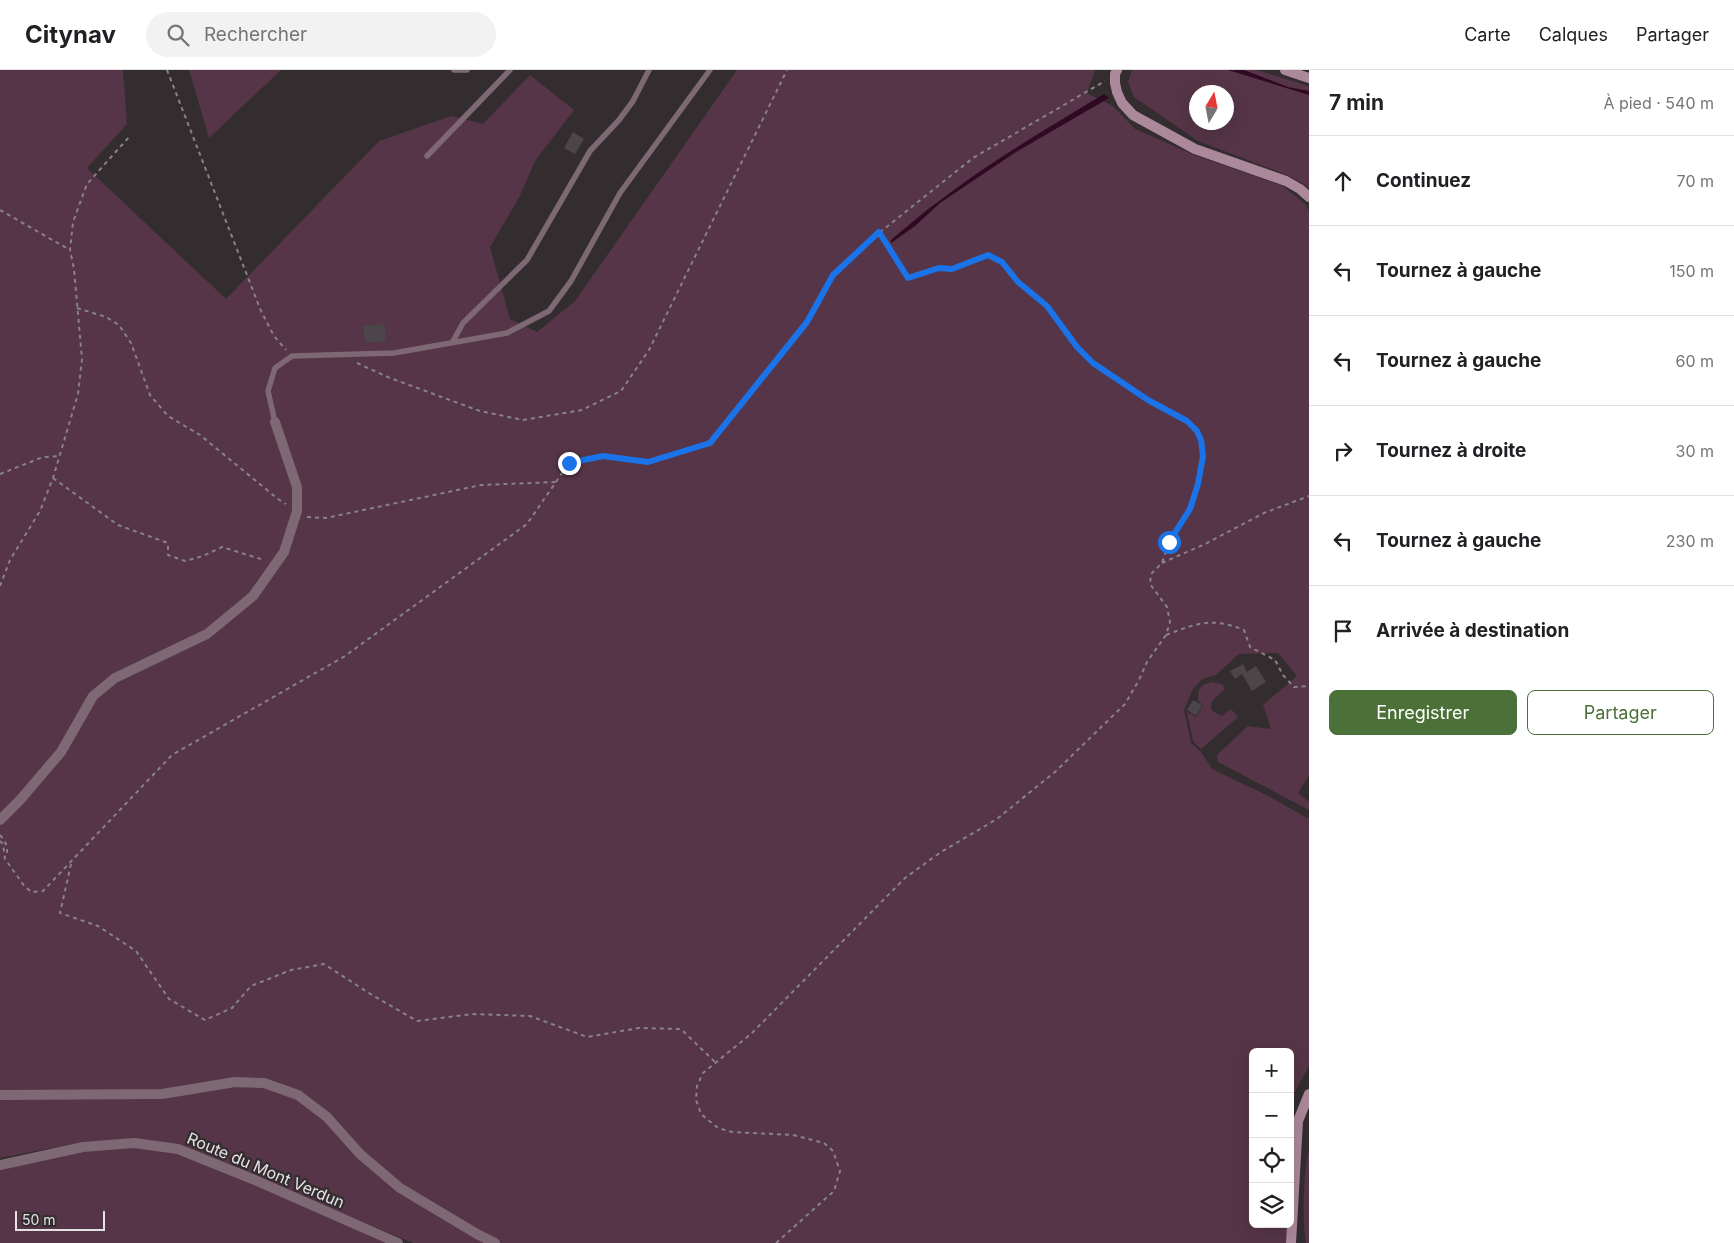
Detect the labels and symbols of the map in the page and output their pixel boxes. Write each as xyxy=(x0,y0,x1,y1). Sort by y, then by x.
north arrow xyxy=(1189,85,1234,130)
route end xyxy=(558,452,581,475)
route start xyxy=(1158,531,1181,554)
street label: Route du Mont Verdun xyxy=(184,1128,348,1212)
scale bar xyxy=(15,1208,105,1231)

